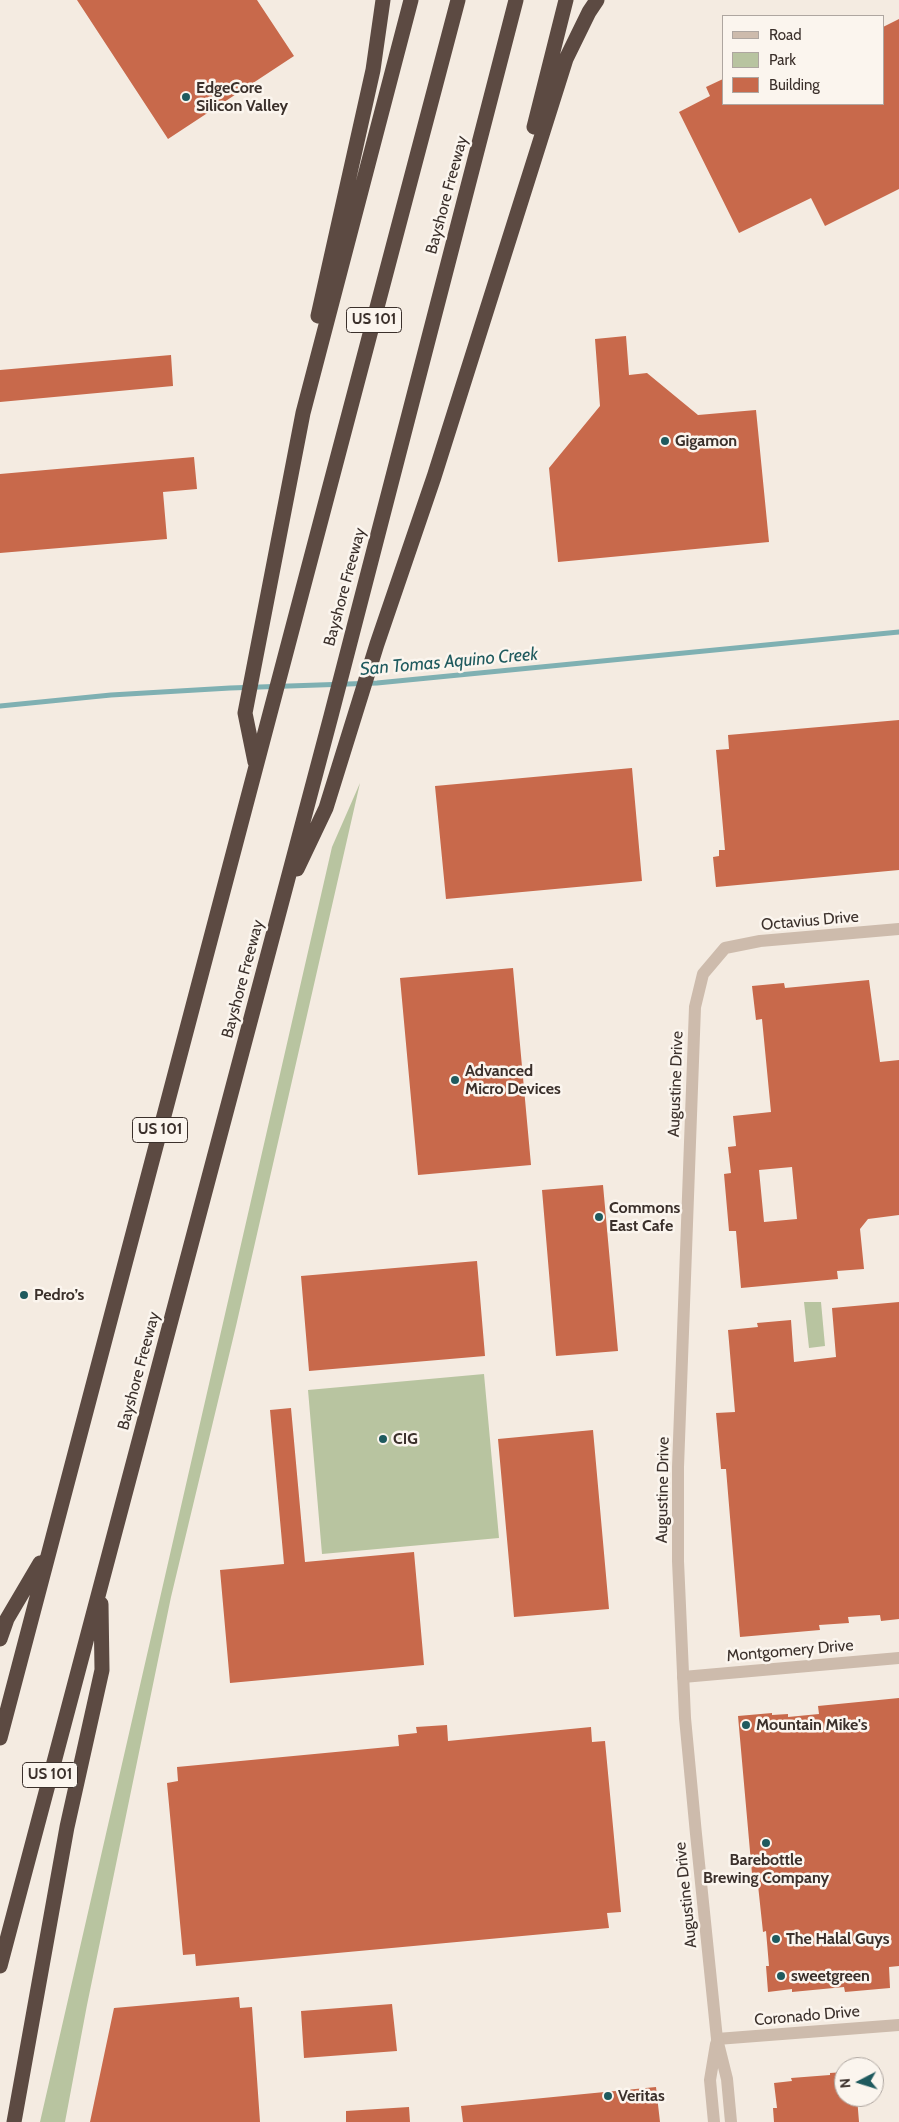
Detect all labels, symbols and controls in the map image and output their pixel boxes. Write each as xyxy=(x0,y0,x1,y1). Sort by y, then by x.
legend xyxy=(722,15,884,105)
text: Road xyxy=(769,26,802,44)
text: Park xyxy=(769,51,796,69)
text: Building xyxy=(769,76,820,94)
place label: EdgeCore Silicon Valley xyxy=(196,78,288,116)
marker: EdgeCore Silicon Valley xyxy=(180,91,192,103)
street label: Bayshore Freeway xyxy=(422,134,472,256)
road number: US 101 xyxy=(346,308,402,332)
place label: Gigamon xyxy=(675,431,737,451)
marker: Gigamon xyxy=(659,435,671,447)
street label: Bayshore Freeway xyxy=(320,526,370,648)
water label: San Tomas Aquino Creek xyxy=(359,643,539,681)
street label: Octavius Drive xyxy=(760,907,860,935)
street label: Bayshore Freeway xyxy=(218,918,268,1040)
street label: Augustine Drive xyxy=(665,1030,687,1138)
place label: Advanced Micro Devices xyxy=(465,1061,561,1099)
marker: Advanced Micro Devices xyxy=(449,1074,461,1086)
road number: US 101 xyxy=(132,1118,188,1142)
place label: Commons East Cafe xyxy=(609,1198,680,1236)
marker: Commons East Cafe xyxy=(593,1211,605,1223)
place label: Pedro’s xyxy=(34,1285,84,1305)
marker: Pedro’s xyxy=(18,1289,30,1301)
street label: Bayshore Freeway xyxy=(114,1310,164,1432)
place label: CIG xyxy=(393,1429,418,1449)
marker: CIG xyxy=(377,1433,389,1445)
street label: Augustine Drive xyxy=(652,1437,674,1543)
street label: Montgomery Drive xyxy=(726,1636,854,1666)
place label: Mountain Mike's xyxy=(756,1715,868,1735)
marker: Mountain Mike's xyxy=(740,1719,752,1731)
road number: US 101 xyxy=(22,1762,78,1788)
marker: Barebottle Brewing Company xyxy=(760,1837,772,1849)
street label: Augustine Drive xyxy=(671,1841,701,1949)
place label: Barebottle Brewing Company xyxy=(703,1850,829,1888)
place label: The Halal Guys xyxy=(786,1929,890,1949)
marker: The Halal Guys xyxy=(770,1933,782,1945)
place label: sweetgreen xyxy=(791,1966,870,1986)
marker: sweetgreen xyxy=(775,1970,787,1982)
street label: Coronado Drive xyxy=(753,2002,861,2030)
north arrow xyxy=(834,2057,884,2107)
text: N xyxy=(836,2078,854,2089)
place label: Veritas xyxy=(618,2086,665,2106)
marker: Veritas xyxy=(602,2090,614,2102)

